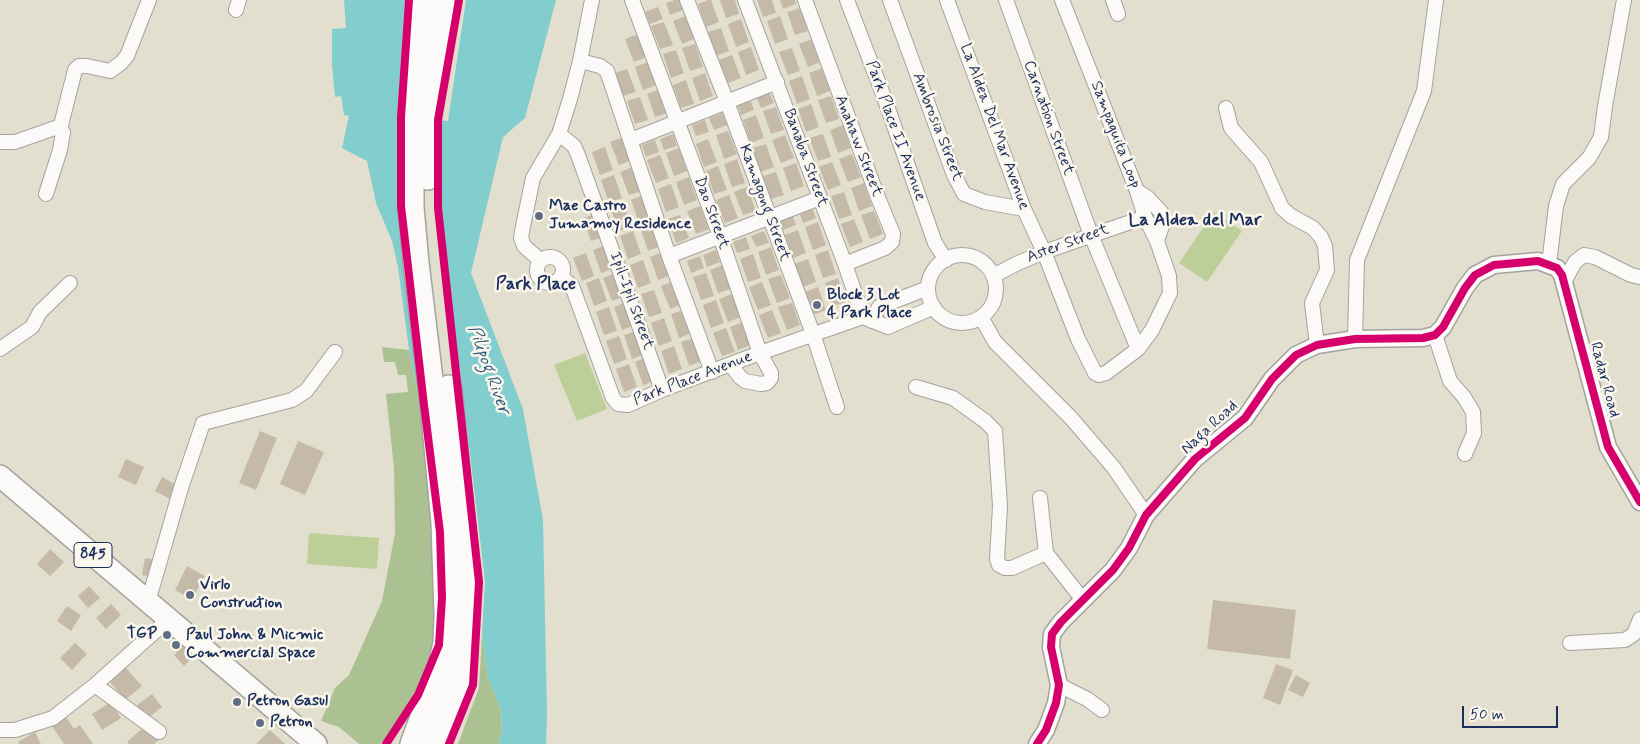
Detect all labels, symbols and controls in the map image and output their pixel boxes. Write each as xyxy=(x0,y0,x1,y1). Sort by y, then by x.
street label: La Aldea Del Mar Avenue xyxy=(955,41,1033,213)
street label: Park Place II Avenue xyxy=(861,58,929,204)
street label: Carnation Street xyxy=(1018,58,1078,178)
street label: Ambrosia Street xyxy=(908,70,966,184)
street label: Sampaguita Loop xyxy=(1086,79,1144,191)
street label: Anahaw Street xyxy=(830,93,886,199)
street label: Banaba Street xyxy=(778,106,832,210)
street label: Kamagong Street xyxy=(734,142,794,264)
street label: Dao Street xyxy=(689,174,733,252)
place label: Mae Castro Jumamoy Residence xyxy=(549,197,691,235)
marker: Mae Castro Jumamoy Residence xyxy=(533,210,545,222)
district label: La Aldea del Mar xyxy=(1128,210,1262,232)
street label: Aster Street xyxy=(1024,220,1112,268)
street label: Ipil-Ipil Street xyxy=(604,250,658,352)
district label: Park Place xyxy=(496,274,576,296)
place label: Block 3 Lot 4 Park Place xyxy=(827,286,912,324)
marker: Block 3 Lot 4 Park Place xyxy=(811,299,823,311)
water label: Pilipog River xyxy=(462,323,514,417)
street label: Radar Road xyxy=(1585,340,1623,420)
street label: Park Place Avenue xyxy=(631,347,755,411)
street label: Naga Road xyxy=(1178,397,1242,459)
road number: 845 xyxy=(74,542,112,568)
place label: Virlo Construction xyxy=(200,576,282,614)
marker: Virlo Construction xyxy=(184,589,196,601)
place label: TGP xyxy=(127,625,157,645)
place label: Paul John & Micmic Commercial Space xyxy=(186,626,323,664)
marker: TGP xyxy=(161,629,173,641)
marker: Paul John & Micmic Commercial Space xyxy=(170,639,182,651)
place label: Petron Gasul xyxy=(247,692,328,712)
marker: Petron Gasul xyxy=(231,696,243,708)
scale bar xyxy=(1465,696,1561,728)
text: 50 m xyxy=(1470,705,1504,725)
place label: Petron xyxy=(270,713,313,733)
marker: Petron xyxy=(254,717,266,729)

